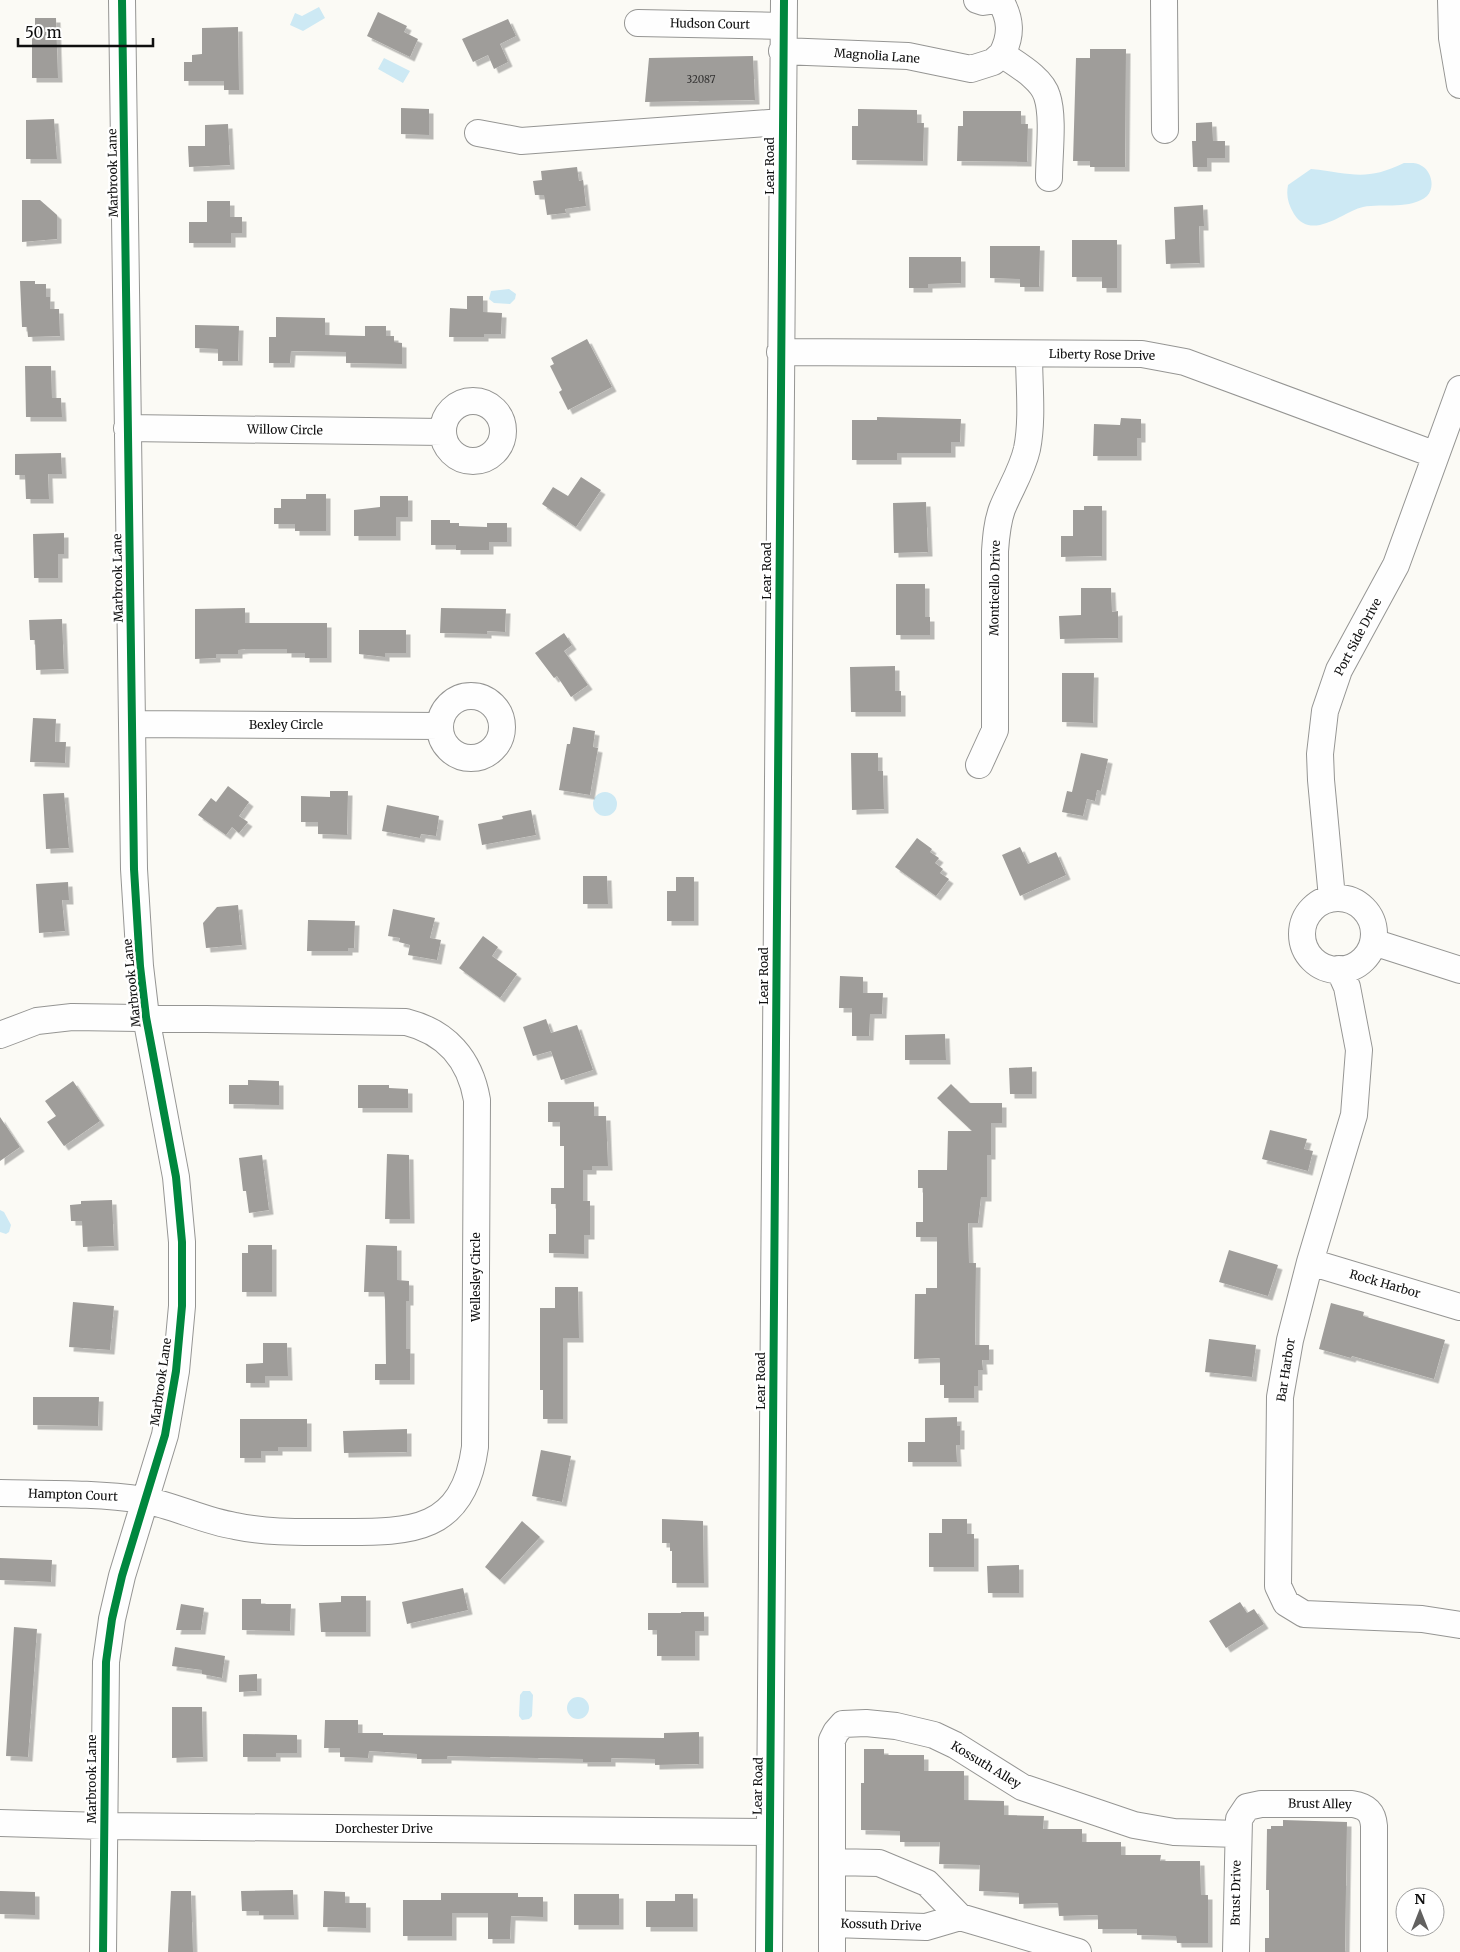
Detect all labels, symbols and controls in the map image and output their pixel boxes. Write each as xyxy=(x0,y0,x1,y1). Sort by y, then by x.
scale bar xyxy=(18,15,152,47)
street label: Hudson Court xyxy=(670,15,750,32)
text: 50 m xyxy=(25,23,62,42)
street label: Magnolia Lane xyxy=(834,45,920,66)
house number: 32087 xyxy=(687,73,716,86)
street label: Marbrook Lane xyxy=(104,128,121,218)
street label: Lear Road xyxy=(762,137,777,195)
street label: Liberty Rose Drive xyxy=(1049,346,1155,363)
street label: Willow Circle xyxy=(246,421,323,438)
street label: Marbrook Lane xyxy=(109,533,126,623)
street label: Monticello Drive xyxy=(986,540,1003,636)
street label: Lear Road xyxy=(759,542,774,600)
street label: Port Side Drive xyxy=(1331,595,1384,678)
street label: Bexley Circle xyxy=(249,717,323,732)
street label: Marbrook Lane xyxy=(119,938,144,1028)
street label: Lear Road xyxy=(756,947,771,1005)
street label: Wellesley Circle xyxy=(468,1232,483,1323)
street label: Rock Harbor xyxy=(1348,1266,1423,1301)
street label: Marbrook Lane xyxy=(147,1337,174,1427)
street label: Bar Harbor xyxy=(1273,1337,1298,1403)
street label: Lear Road xyxy=(753,1352,768,1410)
street label: Hampton Court xyxy=(28,1485,118,1504)
street label: Marbrook Lane xyxy=(84,1735,99,1823)
street label: Kossuth Alley xyxy=(948,1738,1024,1791)
street label: Lear Road xyxy=(749,1757,766,1815)
street label: Brust Alley xyxy=(1288,1795,1352,1812)
street label: Dorchester Drive xyxy=(335,1821,433,1836)
street label: Brust Drive xyxy=(1227,1860,1244,1926)
north arrow xyxy=(1395,1887,1445,1937)
text: N xyxy=(1414,1890,1426,1908)
street label: Kossuth Drive xyxy=(840,1916,922,1933)

